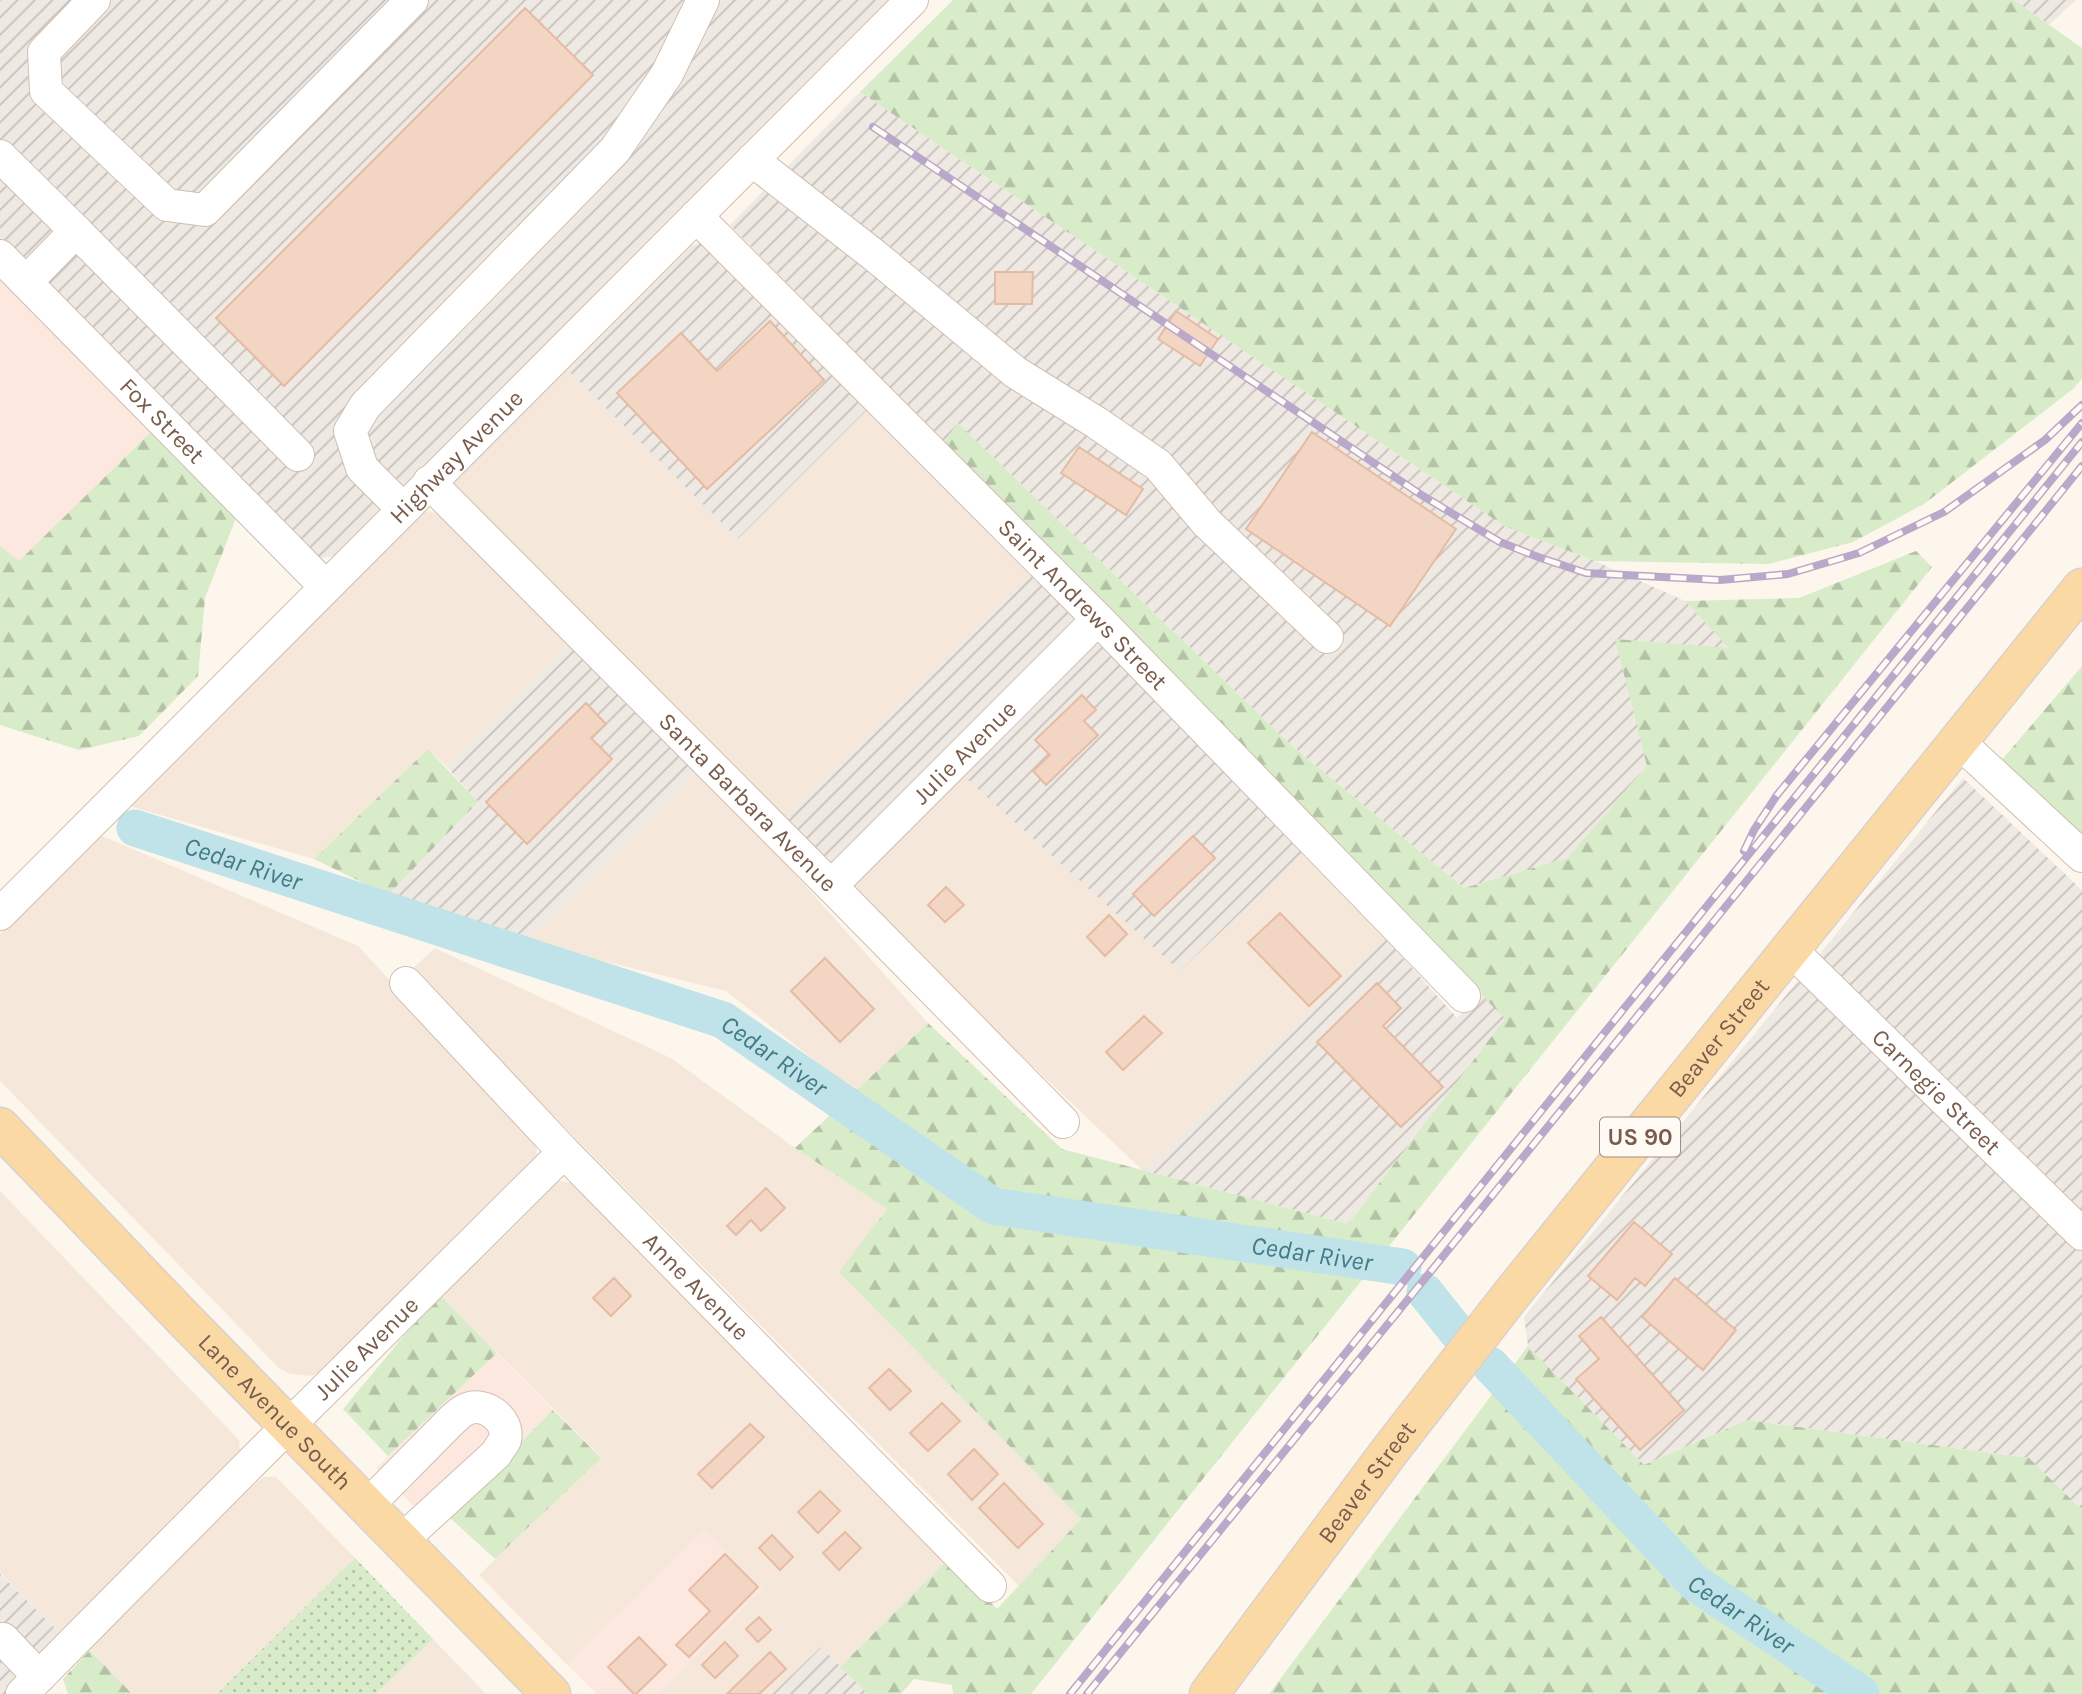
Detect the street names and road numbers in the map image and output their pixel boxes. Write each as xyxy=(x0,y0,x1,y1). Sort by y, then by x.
street label: Fox Street xyxy=(114,372,210,469)
street label: Highway Avenue xyxy=(384,384,529,530)
street label: Saint Andrews Street xyxy=(992,513,1173,696)
street label: Julie Avenue xyxy=(907,695,1022,810)
street label: Santa Barbara Avenue xyxy=(653,707,843,898)
street label: Beaver Street xyxy=(1662,973,1775,1103)
street label: Carnegie Street xyxy=(1866,1023,2006,1161)
road number: US 90 xyxy=(1600,1118,1680,1156)
street label: Anne Avenue xyxy=(637,1227,755,1346)
street label: Julie Avenue xyxy=(309,1291,424,1406)
street label: Lane Avenue South xyxy=(192,1328,357,1496)
street label: Beaver Street xyxy=(1312,1416,1421,1549)

